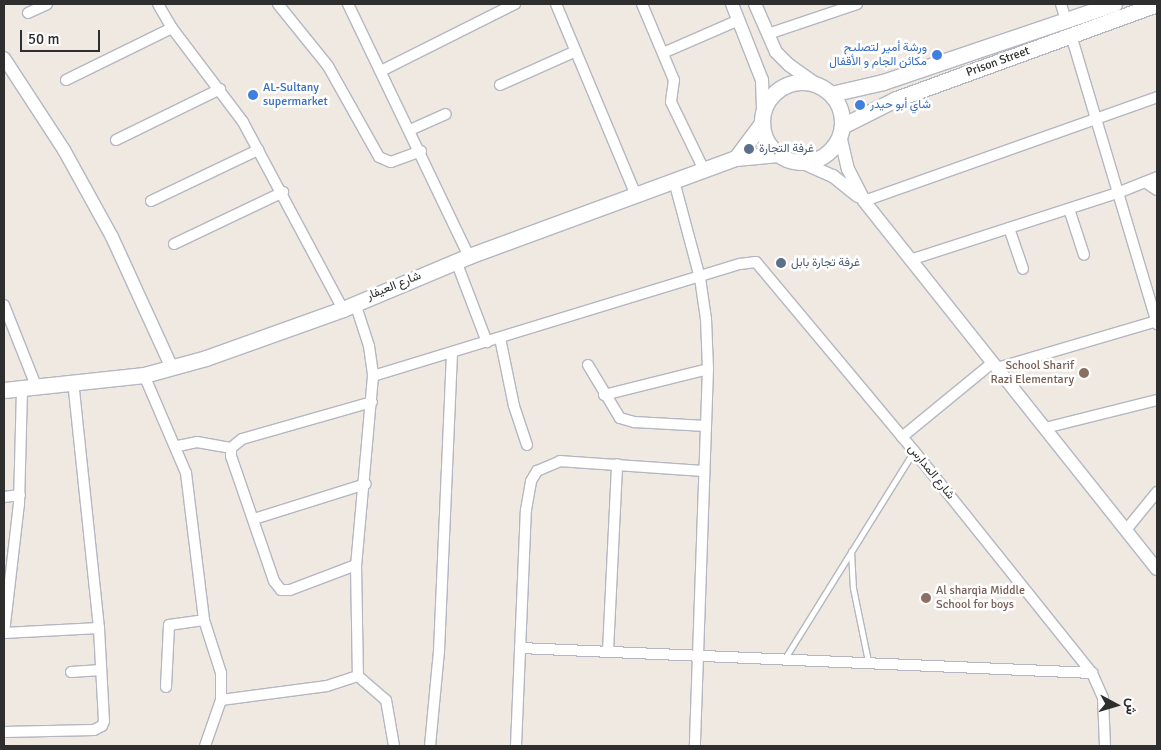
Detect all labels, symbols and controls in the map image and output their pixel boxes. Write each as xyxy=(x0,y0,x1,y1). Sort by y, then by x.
scale bar xyxy=(22,20,102,52)
text: 50 m xyxy=(28,30,59,48)
place label: ورشة أمير لتصليح مكائن الجام و الأقفال xyxy=(829,41,927,69)
street label: Prison Street xyxy=(964,44,1032,80)
marker: ورشة أمير لتصليح مكائن الجام و الأقفال xyxy=(931,49,943,61)
place label: AL-Sultany supermarket xyxy=(263,81,328,109)
marker: AL-Sultany supermarket xyxy=(247,89,259,101)
place label: شاي أبو حيدر xyxy=(870,98,931,112)
marker: شاي أبو حيدر xyxy=(854,99,866,111)
place label: غرفة التجارة xyxy=(759,142,814,156)
marker: غرفة التجارة xyxy=(743,143,755,155)
place label: غرفة تجارة بابل xyxy=(791,256,860,270)
marker: غرفة تجارة بابل xyxy=(775,257,787,269)
street label: شارع العيفار xyxy=(365,269,423,303)
place label: School Sharif Razi Elementary xyxy=(991,359,1074,387)
marker: School Sharif Razi Elementary xyxy=(1078,367,1090,379)
street label: شارع المدارس xyxy=(905,442,957,502)
place label: Al sharqia Middle School for boys xyxy=(936,584,1025,612)
marker: Al sharqia Middle School for boys xyxy=(920,592,932,604)
north arrow xyxy=(1091,680,1141,730)
text: ش xyxy=(1122,697,1141,716)

